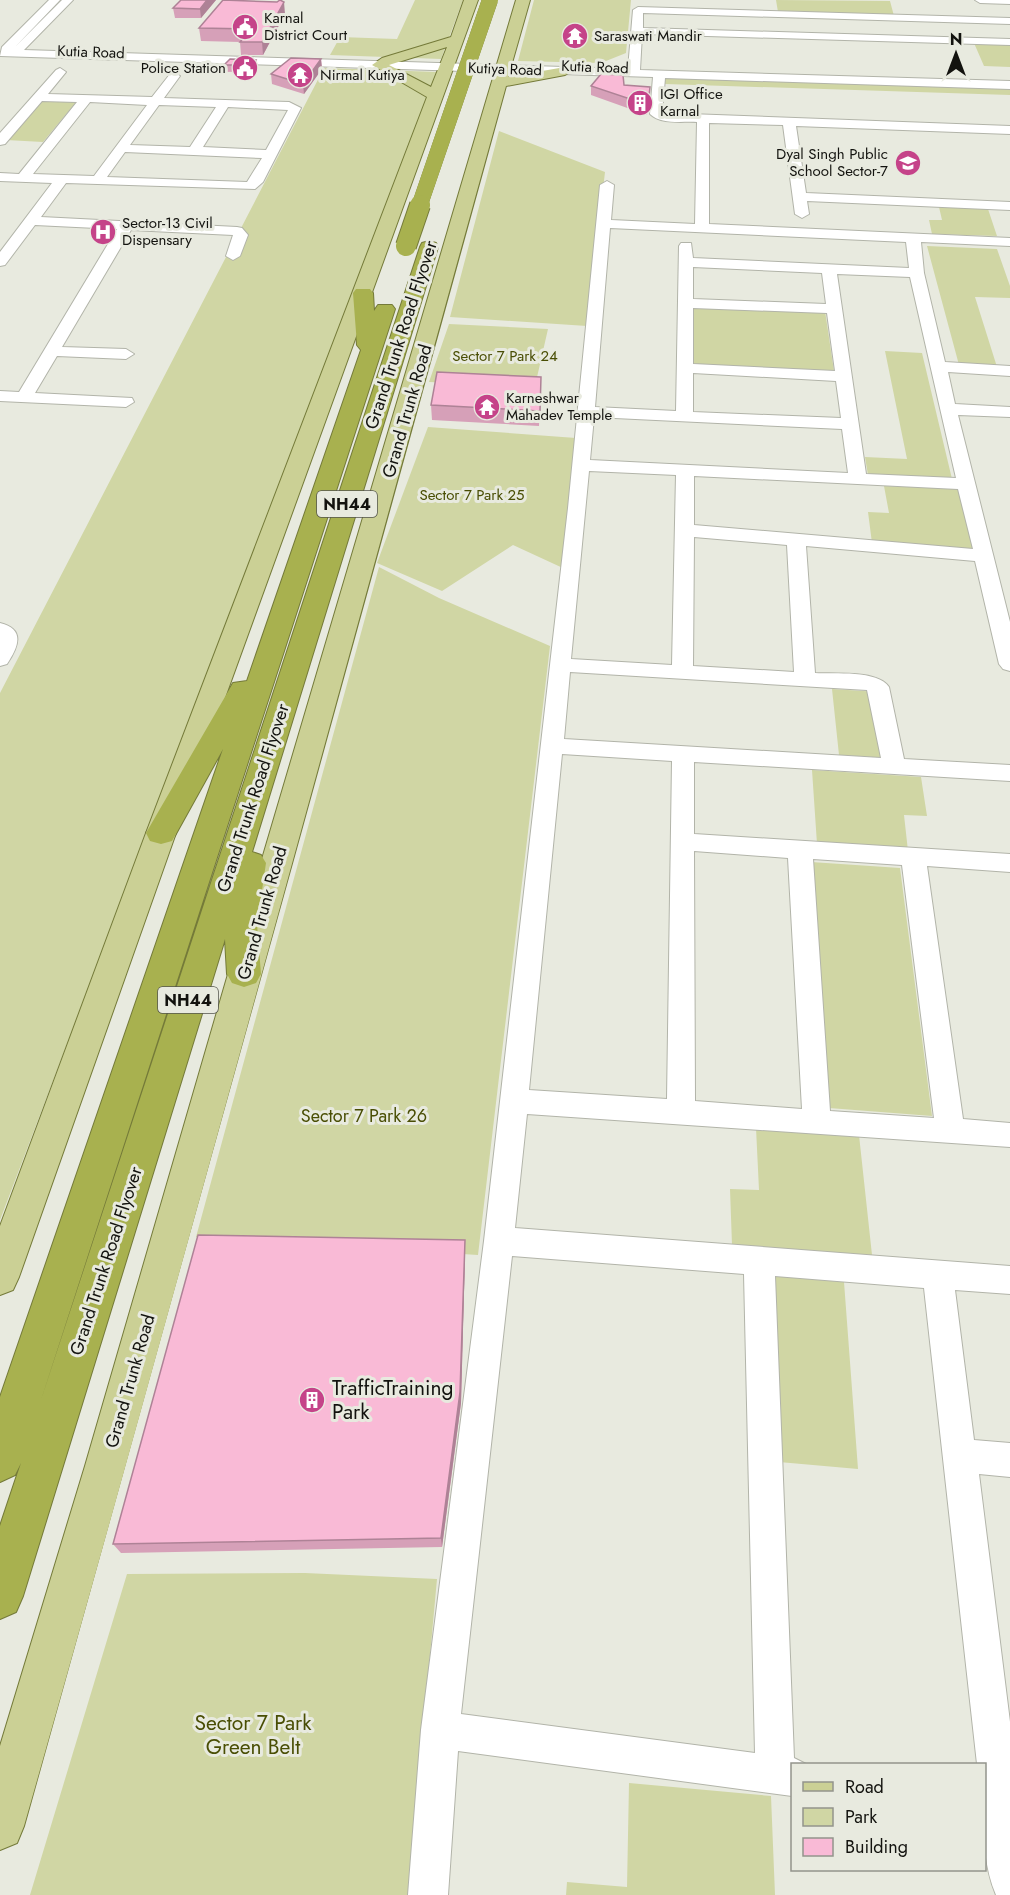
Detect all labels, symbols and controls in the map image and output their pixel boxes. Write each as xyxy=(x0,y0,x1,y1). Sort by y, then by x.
place label: Karnal District Court xyxy=(264,7,348,46)
public building icon: Karnal District Court xyxy=(230,12,260,42)
temple icon: Saraswati Mandir xyxy=(560,21,590,51)
north arrow xyxy=(926,24,986,84)
place label: Saraswati Mandir xyxy=(594,25,703,47)
text: N xyxy=(950,28,962,51)
street label: Kutia Road xyxy=(57,40,125,64)
public building icon: Police Station xyxy=(230,53,260,83)
street label: Kutia Road xyxy=(561,55,629,79)
place label: Police Station xyxy=(141,57,226,79)
street label: Kutiya Road xyxy=(468,57,542,81)
temple icon: Nirmal Kutiya xyxy=(285,60,315,90)
place label: Nirmal Kutiya xyxy=(320,64,405,86)
place label: IGI Office Karnal xyxy=(660,83,723,122)
building icon: IGI Office Karnal xyxy=(625,88,655,118)
place label: Dyal Singh Public School Sector-7 xyxy=(776,143,888,182)
school or university icon: Dyal Singh Public School Sector-7 xyxy=(893,148,923,178)
place label: Sector-13 Civil Dispensary xyxy=(122,212,213,251)
hospital icon: Sector-13 Civil Dispensary xyxy=(88,217,118,247)
street label: Grand Trunk Road Flyover xyxy=(360,238,442,432)
street label: Grand Trunk Road xyxy=(378,342,436,480)
park label: Sector 7 Park 24 xyxy=(452,345,558,367)
place label: Karneshwar Mahadev Temple xyxy=(506,387,613,426)
temple icon: Karneshwar Mahadev Temple xyxy=(472,392,502,422)
park label: Sector 7 Park 25 xyxy=(419,484,525,506)
road number: NH44 xyxy=(317,491,377,517)
street label: Grand Trunk Road Flyover xyxy=(210,700,296,896)
street label: Grand Trunk Road xyxy=(230,843,294,983)
road number: NH44 xyxy=(158,987,218,1013)
park label: Sector 7 Park 26 xyxy=(301,1103,427,1129)
street label: Grand Trunk Road Flyover xyxy=(63,1163,149,1359)
street label: Grand Trunk Road xyxy=(98,1311,162,1451)
place label: TrafficTraining Park xyxy=(332,1373,454,1427)
building icon: TrafficTraining Park xyxy=(297,1385,327,1415)
park label: Sector 7 Park Green Belt xyxy=(194,1708,312,1762)
legend xyxy=(791,1763,986,1871)
text: Road xyxy=(845,1774,884,1800)
text: Park xyxy=(845,1804,877,1830)
text: Building xyxy=(845,1834,908,1860)

